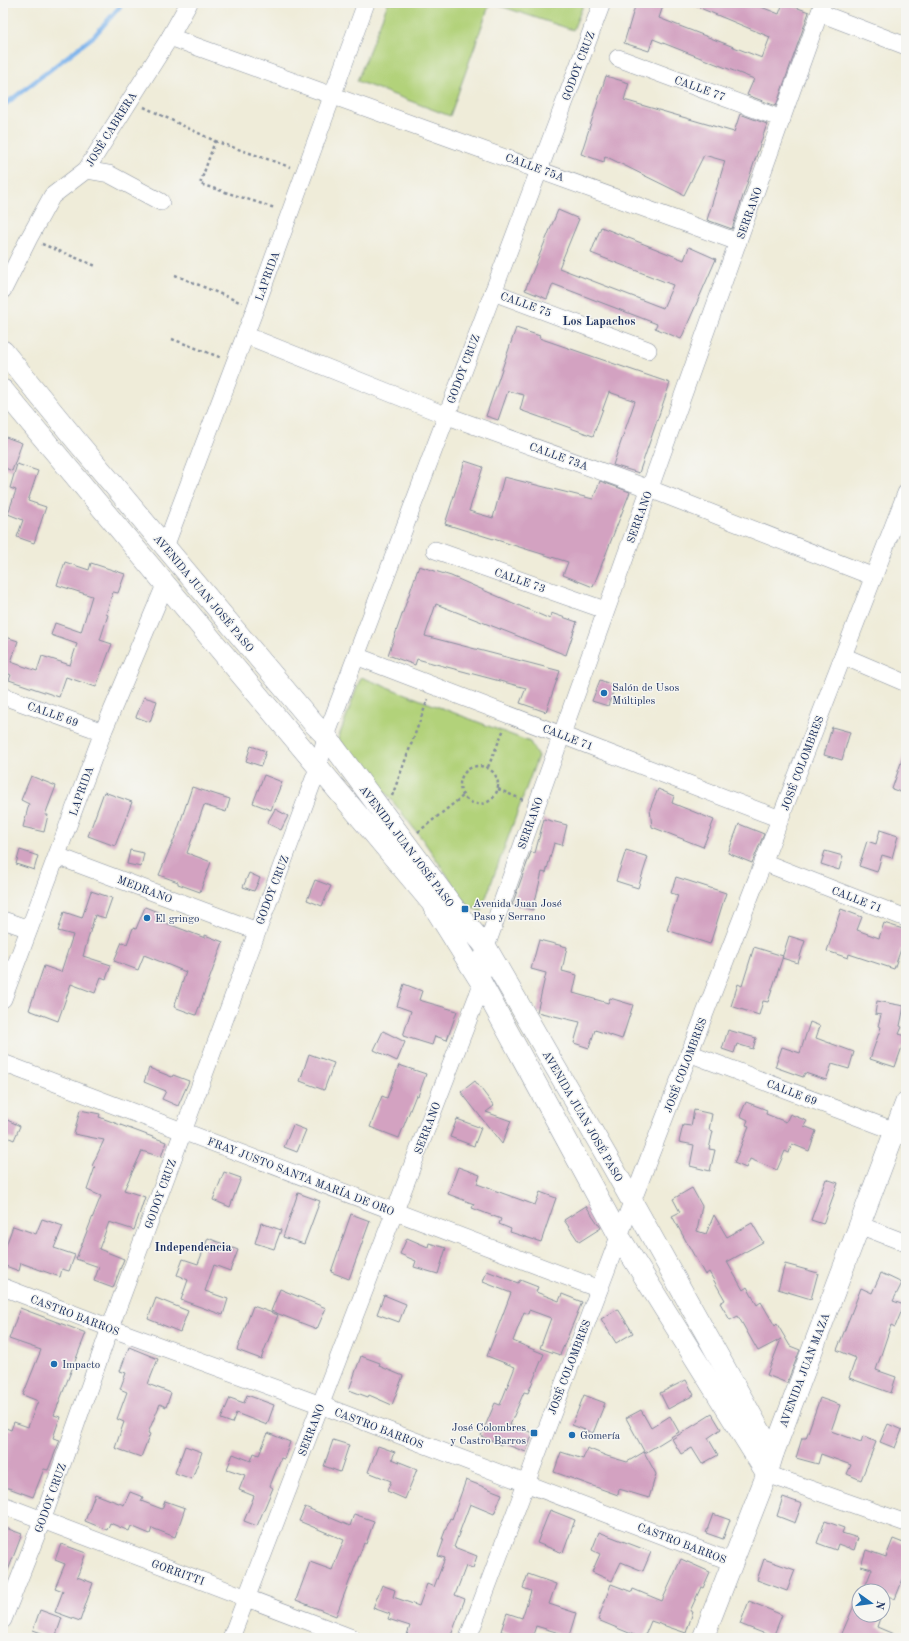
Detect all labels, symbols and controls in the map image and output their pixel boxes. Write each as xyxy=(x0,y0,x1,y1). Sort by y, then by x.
street label: GODOY CRUZ xyxy=(561,31,598,103)
street label: CALLE 77 xyxy=(673,75,726,104)
street label: JOSÉ CABRERA xyxy=(83,89,140,169)
street label: CALLE 75A xyxy=(504,153,566,184)
street label: SERRANO xyxy=(736,186,765,241)
street label: LAPRIDA xyxy=(254,250,283,303)
street label: CALLE 75 xyxy=(499,291,552,320)
district label: Los Lapachos xyxy=(563,316,635,328)
street label: GODOY CRUZ xyxy=(446,334,483,406)
street label: CALLE 73A xyxy=(528,442,590,473)
street label: SERRANO xyxy=(626,490,655,545)
street label: AVENIDA JUAN JOSÉ PASO xyxy=(151,532,257,655)
street label: CALLE 73 xyxy=(492,568,547,595)
place label: Salón de Usos Múltiples xyxy=(612,683,679,707)
marker: Salón de Usos Múltiples xyxy=(599,688,609,698)
street label: CALLE 69 xyxy=(26,701,79,730)
street label: JOSÉ COLOMBRES xyxy=(778,714,827,812)
street label: CALLE 71 xyxy=(541,724,594,753)
street label: LAPRIDA xyxy=(68,765,97,818)
street label: AVENIDA JUAN JOSÉ PASO xyxy=(357,783,457,910)
street label: SERRANO xyxy=(517,796,546,851)
street label: GODOY CRUZ xyxy=(255,855,292,927)
street label: MEDRANO xyxy=(115,875,174,906)
street label: CALLE 71 xyxy=(830,886,883,915)
place label: Avenida Juan José Paso y Serrano xyxy=(473,899,562,923)
marker: Avenida Juan José Paso y Serrano xyxy=(460,904,470,914)
marker: El gringo xyxy=(142,913,152,923)
place label: El gringo xyxy=(155,914,199,925)
street label: JOSÉ COLOMBRES xyxy=(661,1016,710,1114)
street label: AVENIDA JUAN JOSÉ PASO xyxy=(540,1048,626,1184)
street label: CALLE 69 xyxy=(765,1079,818,1108)
street label: SERRANO xyxy=(413,1101,443,1156)
street label: FRAY JUSTO SANTA MARÍA DE ORO xyxy=(206,1135,396,1218)
street label: GODOY CRUZ xyxy=(144,1158,179,1231)
district label: Independencia xyxy=(155,1242,232,1254)
street label: CASTRO BARROS xyxy=(28,1294,121,1339)
street label: AVENIDA JUAN MAZA xyxy=(779,1311,833,1429)
street label: JOSÉ COLOMBRES xyxy=(545,1318,594,1416)
marker: Impacto xyxy=(49,1359,59,1369)
place label: Impacto xyxy=(62,1360,100,1371)
street label: SERRANO xyxy=(297,1403,327,1458)
street label: CASTRO BARROS xyxy=(332,1407,425,1452)
place label: José Colombres y Castro Barros xyxy=(450,1423,526,1447)
marker: José Colombres y Castro Barros xyxy=(529,1428,539,1438)
marker: Gomería xyxy=(567,1430,577,1440)
place label: Gomería xyxy=(580,1431,621,1442)
street label: GODOY CRUZ xyxy=(34,1462,69,1535)
street label: CASTRO BARROS xyxy=(635,1522,728,1567)
street label: GORRITTI xyxy=(149,1559,206,1588)
north arrow xyxy=(851,1583,891,1623)
text: N xyxy=(873,1600,886,1611)

